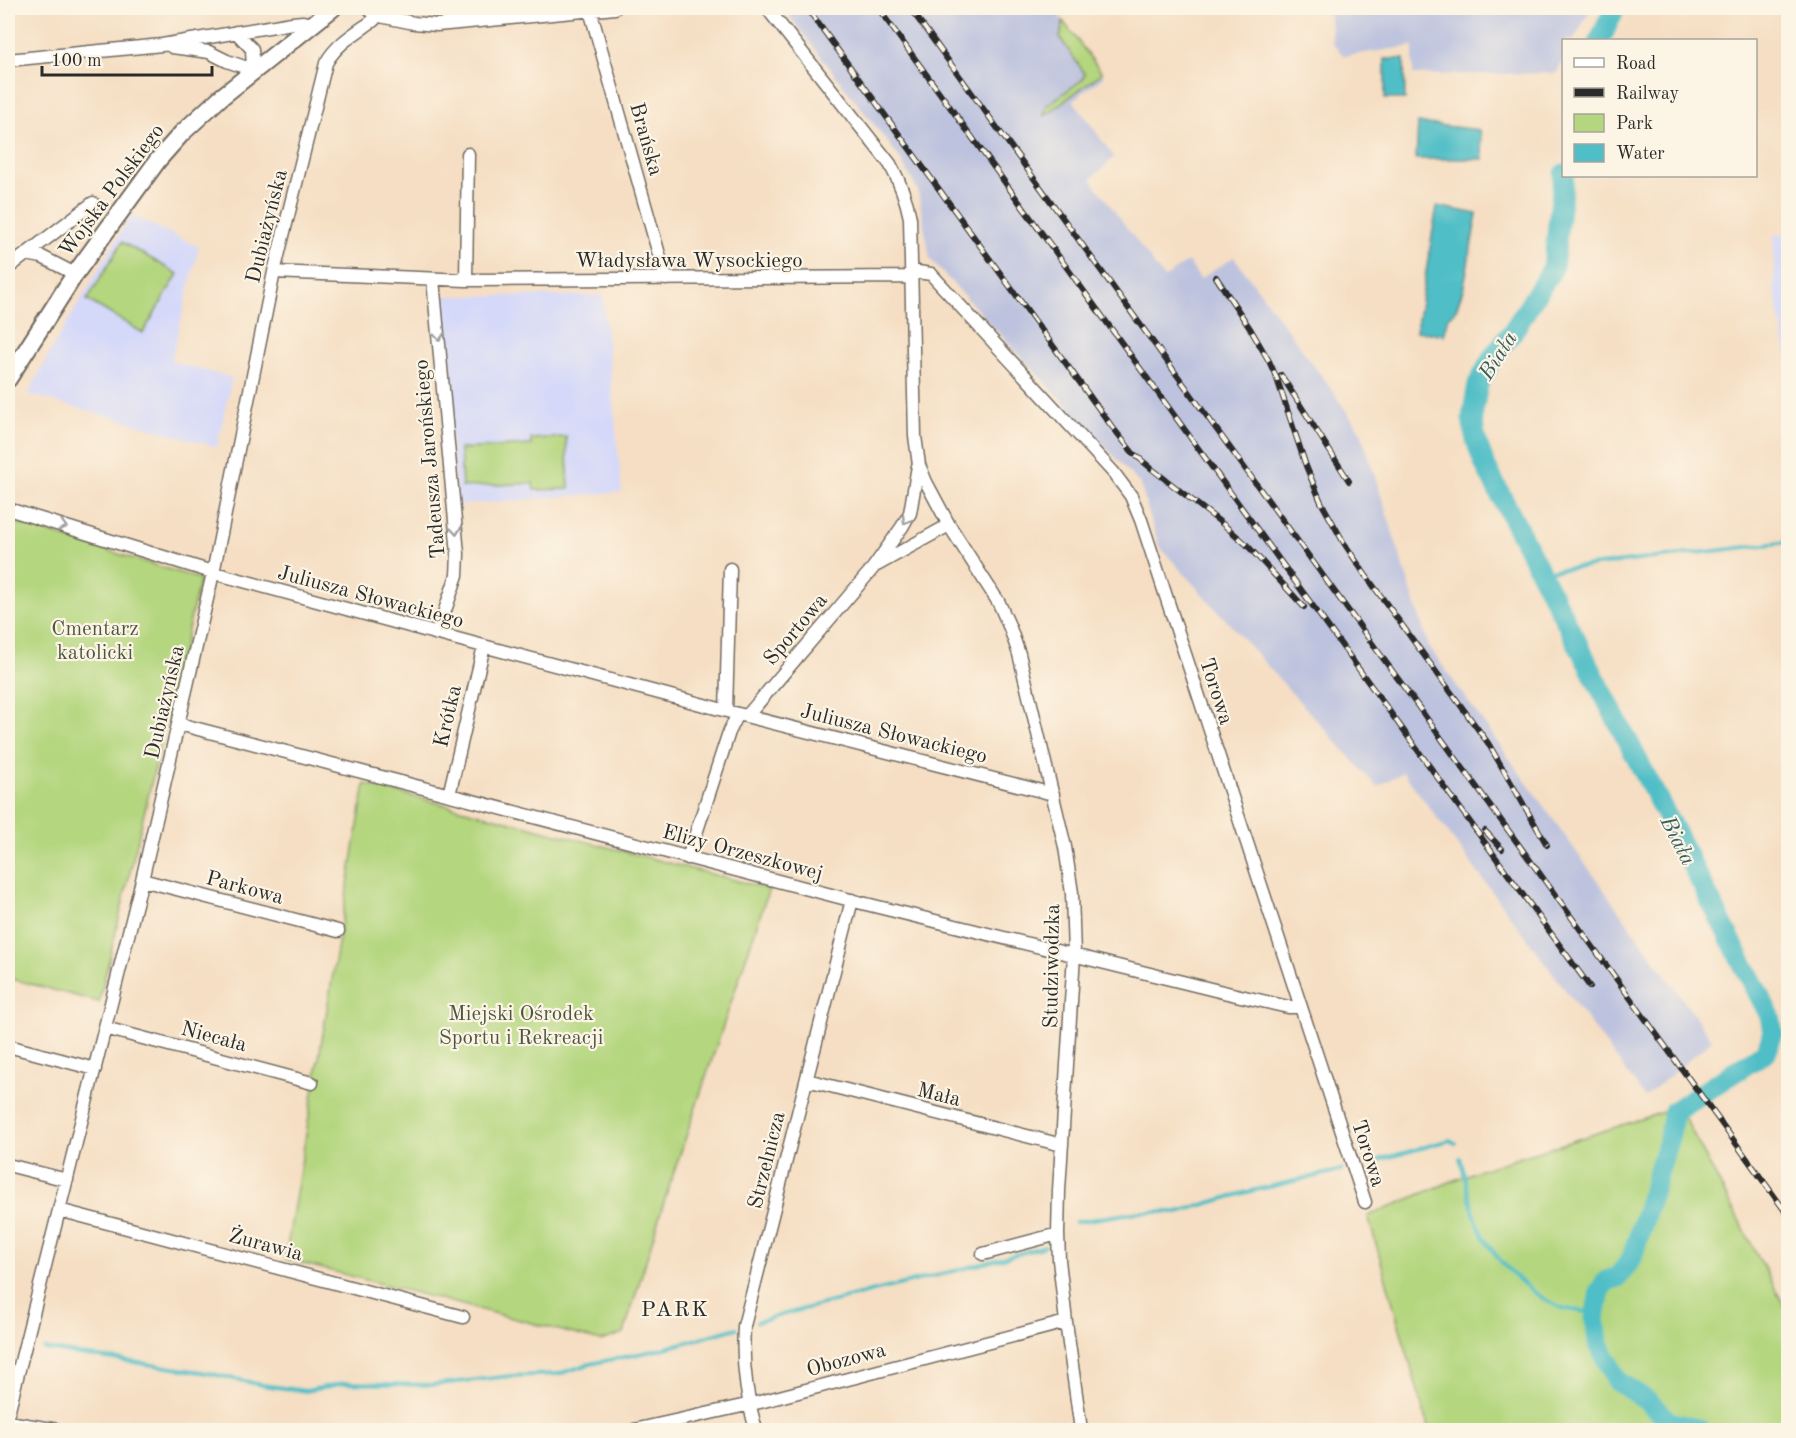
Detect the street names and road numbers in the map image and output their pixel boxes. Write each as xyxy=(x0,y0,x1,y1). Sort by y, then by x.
street label: Brańska xyxy=(625,100,666,178)
street label: Wojska Polskiego xyxy=(56,121,169,261)
street label: Dubiażyńska xyxy=(243,167,292,285)
street label: Władysława Wysockiego xyxy=(575,251,803,272)
street label: Tadeusza Jarońskiego xyxy=(411,358,450,559)
street label: Juliusza Słowackiego xyxy=(275,562,466,632)
street label: Sportowa xyxy=(760,590,832,670)
street label: Dubiażyńska xyxy=(142,643,189,761)
street label: Torowa xyxy=(1195,656,1236,727)
street label: Krótka xyxy=(431,683,466,750)
street label: Juliusza Słowackiego xyxy=(798,701,989,768)
street label: Elizy Orzeszkowej xyxy=(660,822,825,885)
street label: Parkowa xyxy=(204,868,286,909)
street label: Studziwodzka xyxy=(1041,904,1064,1029)
street label: Niecała xyxy=(178,1019,249,1056)
street label: Mała xyxy=(915,1080,963,1111)
street label: Strzelnicza xyxy=(745,1110,790,1211)
street label: Torowa xyxy=(1347,1118,1388,1189)
street label: Żurawia xyxy=(226,1222,306,1265)
street label: Obozowa xyxy=(804,1340,888,1381)

